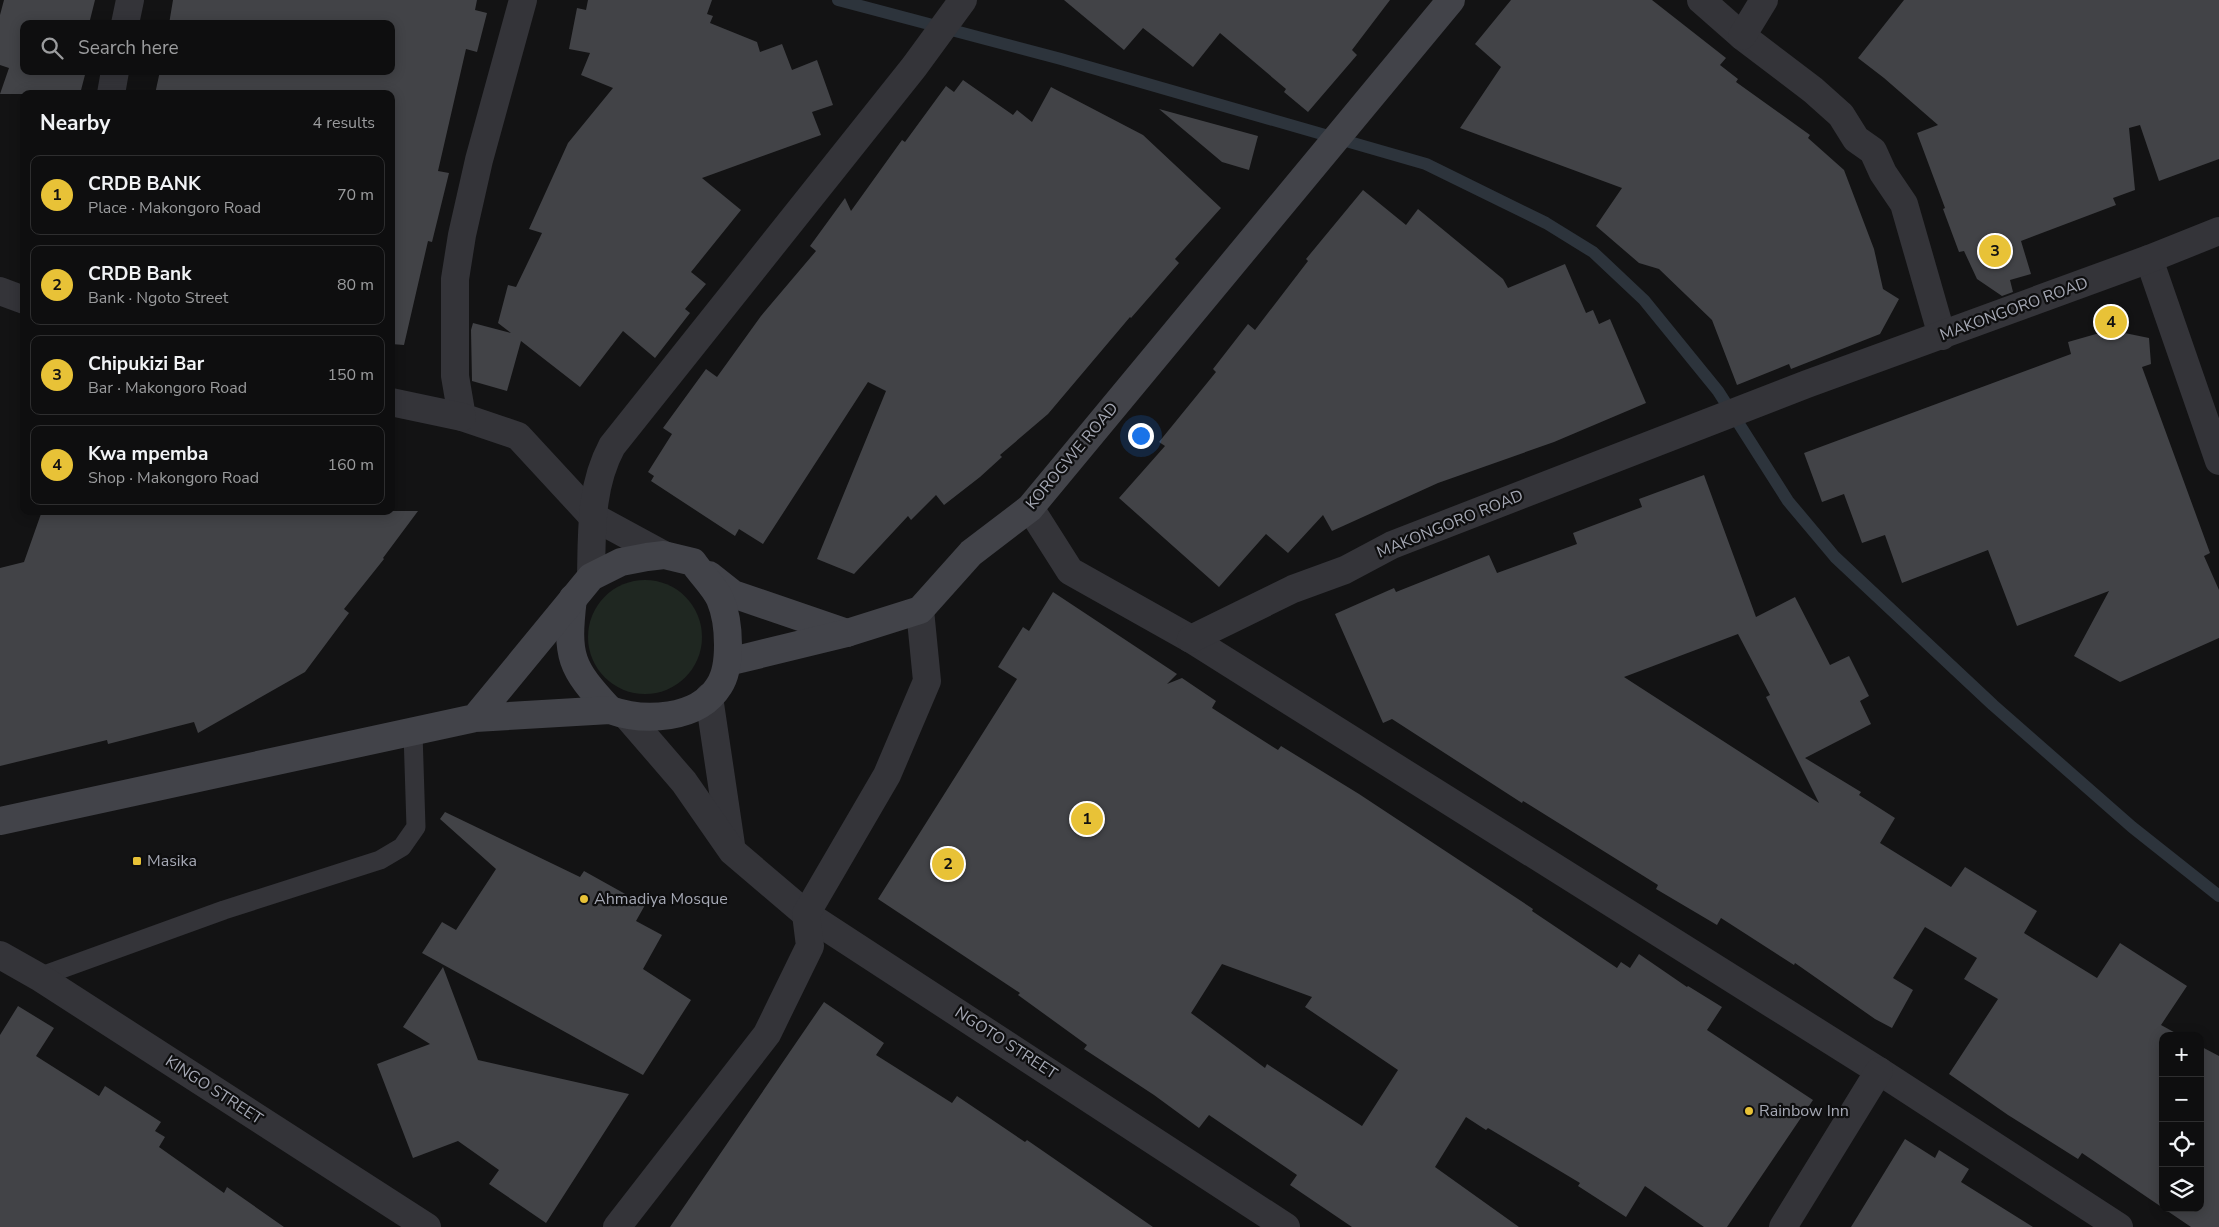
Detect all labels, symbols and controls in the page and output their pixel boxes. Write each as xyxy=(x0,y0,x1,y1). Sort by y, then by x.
search box xyxy=(20,20,395,75)
icon: search xyxy=(38,34,66,62)
text: Search here xyxy=(78,35,179,61)
text: Nearby xyxy=(40,109,110,137)
text: 4 results xyxy=(313,112,375,134)
text: CRDB BANK xyxy=(88,171,201,197)
text: 1 xyxy=(52,184,62,206)
text: 70 m xyxy=(337,184,374,206)
text: Place · Makongoro Road xyxy=(88,197,261,219)
pin: 3 xyxy=(1979,232,2011,270)
text: CRDB Bank xyxy=(88,261,191,287)
street label: MAKONGORO ROAD xyxy=(1937,272,2091,346)
text: 2 xyxy=(52,274,62,296)
text: 80 m xyxy=(337,274,374,296)
text: Bank · Ngoto Street xyxy=(88,287,228,309)
pin: 4 xyxy=(2095,303,2127,341)
text: Chipukizi Bar xyxy=(88,351,204,377)
text: 3 xyxy=(52,364,62,386)
text: 150 m xyxy=(327,364,374,386)
text: Bar · Makongoro Road xyxy=(88,377,247,399)
street label: KOROGWE ROAD xyxy=(1021,398,1123,514)
your location xyxy=(1128,423,1154,449)
text: Kwa mpemba xyxy=(88,441,208,467)
text: 4 xyxy=(52,454,62,476)
text: 160 m xyxy=(327,454,374,476)
text: Shop · Makongoro Road xyxy=(88,467,259,489)
street label: MAKONGORO ROAD xyxy=(1374,485,1526,563)
pin: 1 xyxy=(1071,800,1103,838)
pin: 2 xyxy=(932,845,964,883)
place label: Masika xyxy=(147,850,197,872)
marker: Masika xyxy=(131,855,143,867)
place label: Ahmadiya Mosque xyxy=(594,888,728,910)
marker: Ahmadiya Mosque xyxy=(578,893,590,905)
street label: NGOTO STREET xyxy=(950,1002,1062,1085)
map controls xyxy=(2159,1032,2204,1212)
button: + xyxy=(2159,1032,2204,1077)
street label: KINGO STREET xyxy=(161,1050,267,1130)
button: − xyxy=(2159,1077,2204,1122)
place label: Rainbow Inn xyxy=(1759,1100,1849,1122)
marker: Rainbow Inn xyxy=(1743,1105,1755,1117)
button: locate xyxy=(2159,1122,2204,1167)
button: layers xyxy=(2159,1167,2204,1212)

